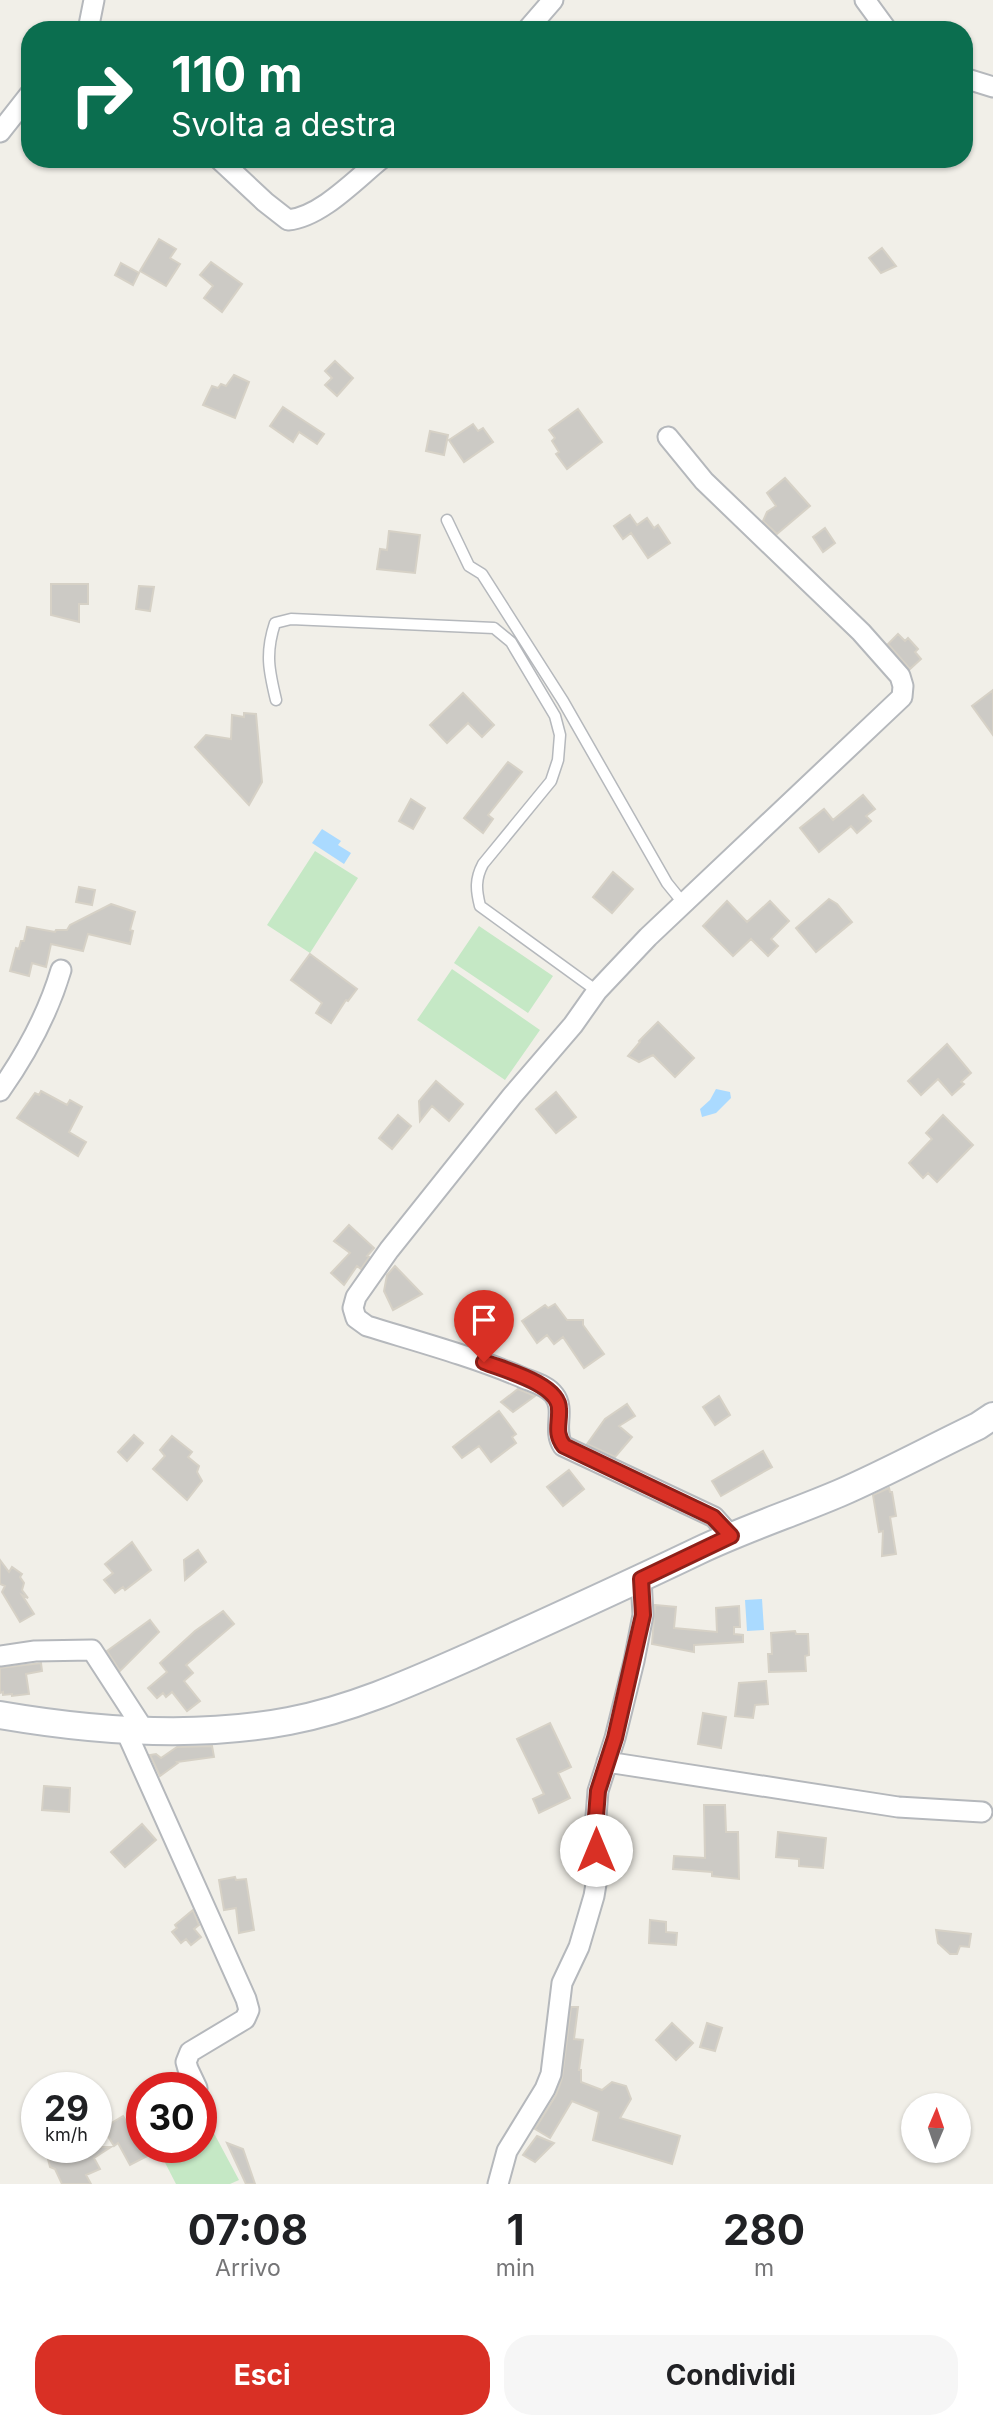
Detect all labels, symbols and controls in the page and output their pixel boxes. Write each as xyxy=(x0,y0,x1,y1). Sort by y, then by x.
text: 110 m xyxy=(171,45,303,104)
icon: right xyxy=(56,49,147,140)
text: Svolta a destra xyxy=(171,105,396,144)
pin xyxy=(454,1290,514,1362)
icon: arrive xyxy=(465,1301,503,1339)
position arrow xyxy=(559,1813,633,1887)
speed limit sign: 30 xyxy=(126,2072,217,2163)
text: 29 xyxy=(44,2087,89,2129)
north arrow xyxy=(901,2093,971,2163)
map controls xyxy=(901,2093,971,2163)
text: km/h xyxy=(45,2124,88,2145)
text: 07:08 xyxy=(188,2204,308,2255)
text: 1 xyxy=(506,2204,525,2255)
text: 280 xyxy=(723,2204,805,2255)
text: Arrivo xyxy=(215,2254,281,2282)
text: min xyxy=(496,2254,535,2282)
text: m xyxy=(754,2254,774,2282)
button: Esci xyxy=(35,2335,490,2415)
button: Condividi xyxy=(504,2335,958,2415)

